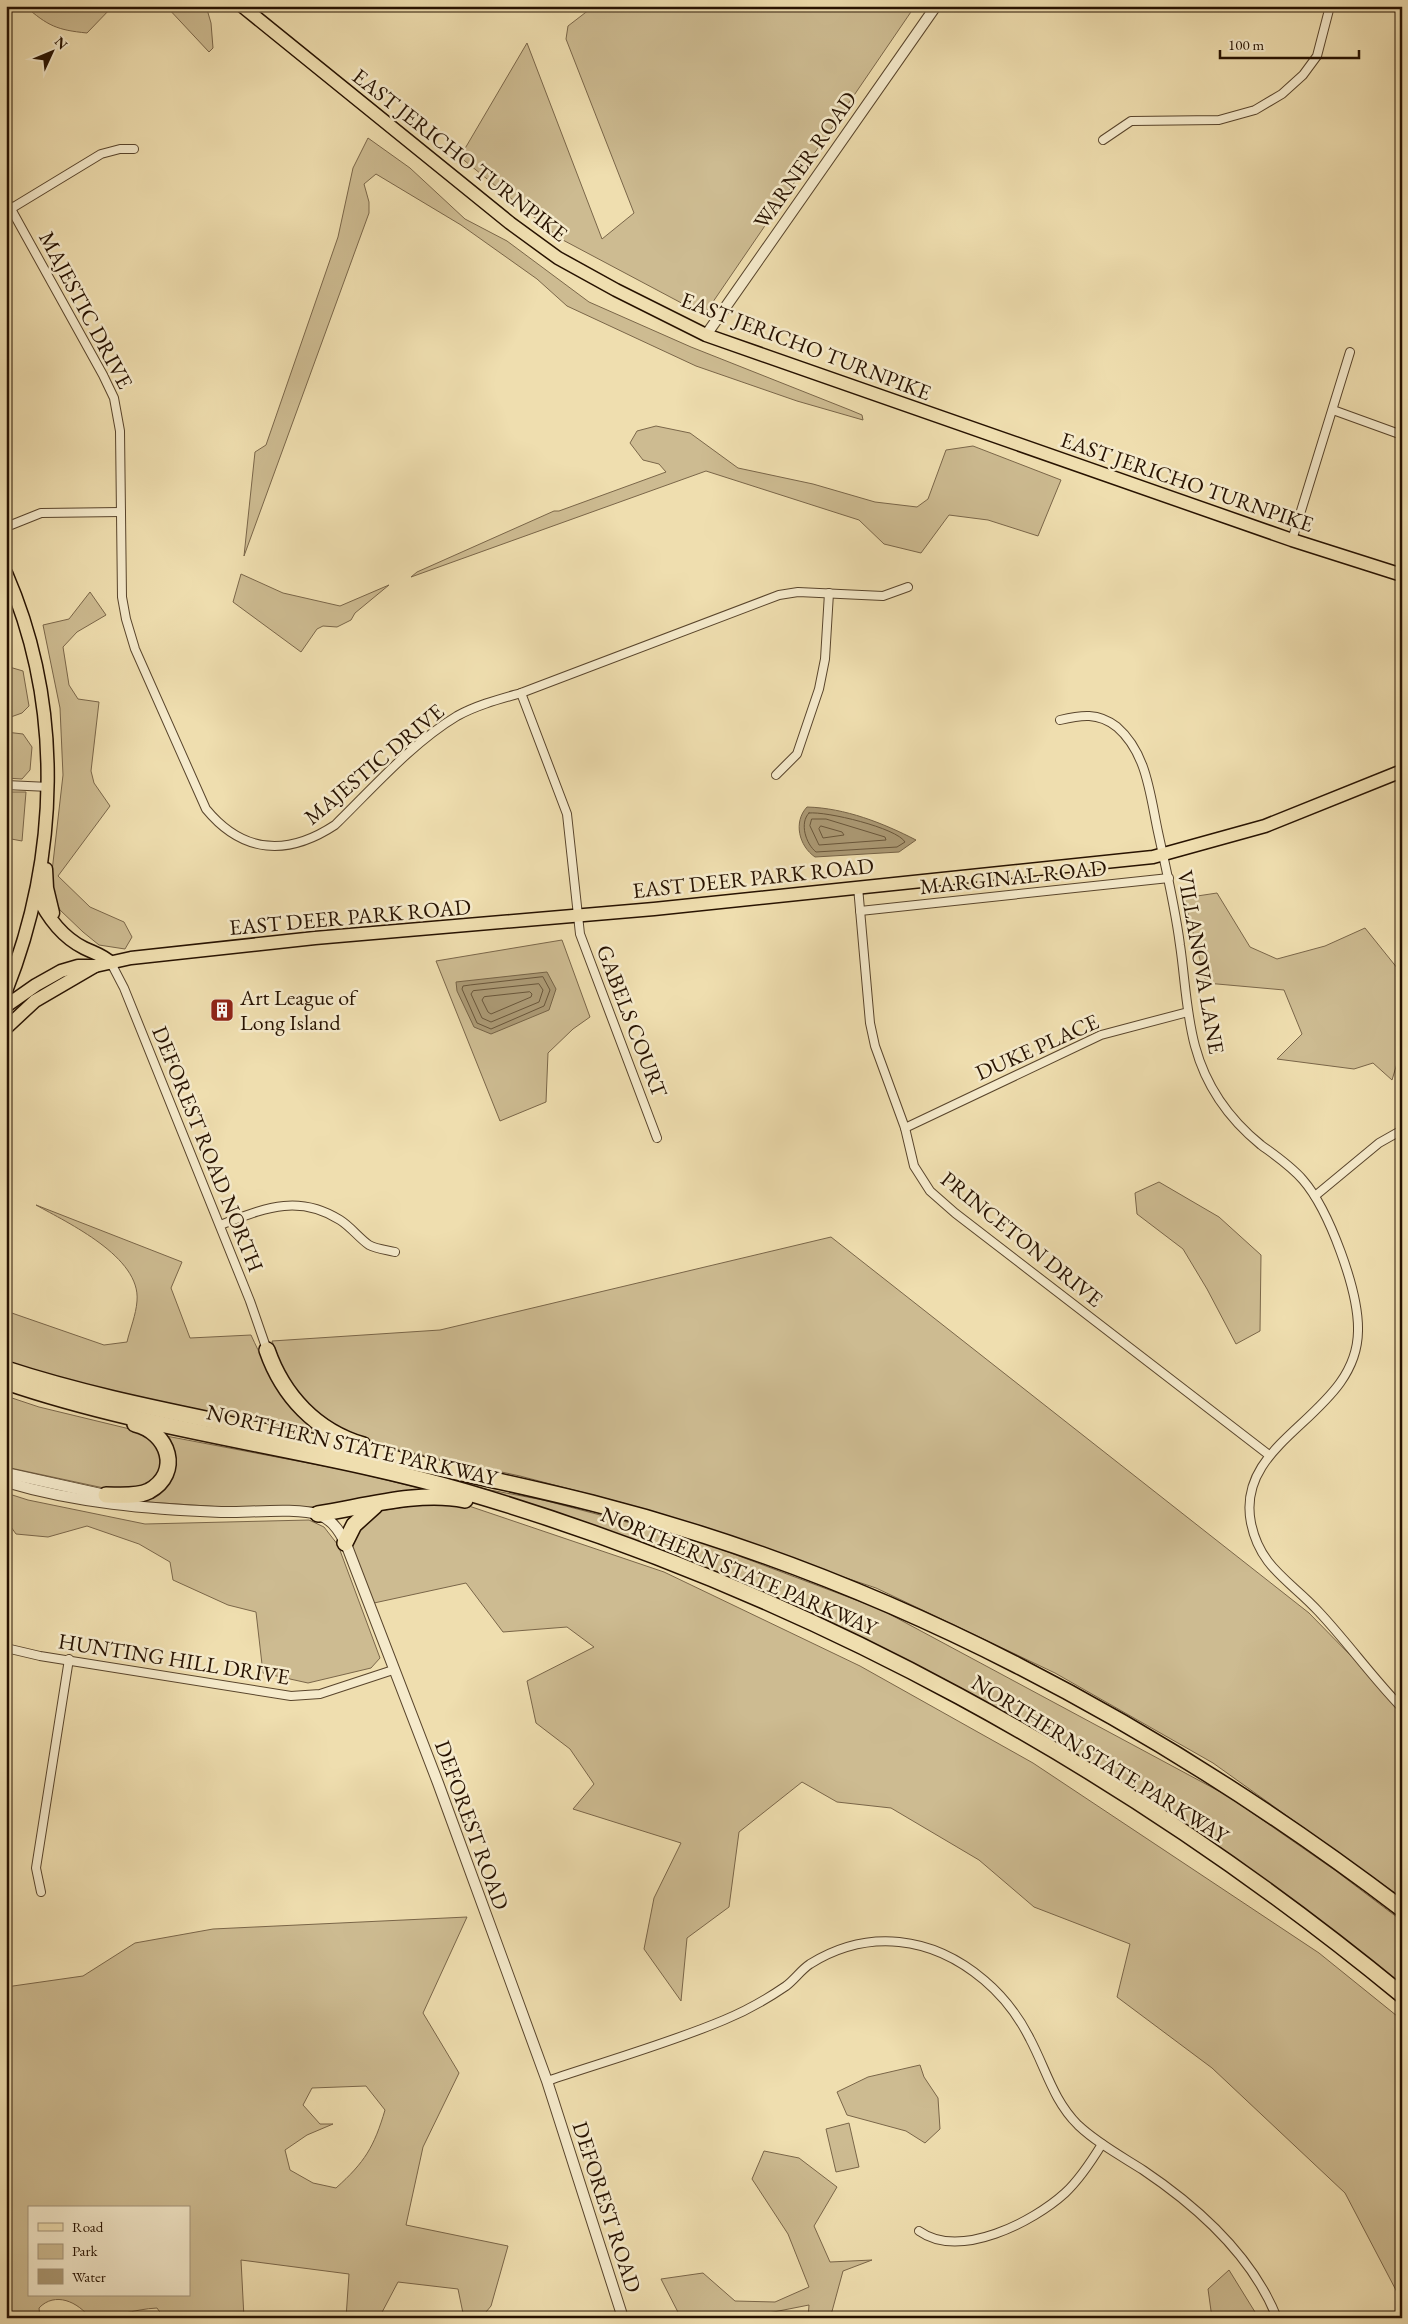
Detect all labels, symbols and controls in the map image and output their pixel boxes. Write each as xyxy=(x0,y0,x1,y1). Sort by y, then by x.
north arrow xyxy=(28,28,78,78)
scale bar xyxy=(1220,28,1359,60)
text: N xyxy=(51,33,72,54)
text: 100 m xyxy=(1228,35,1265,54)
street label: EAST JERICHO TURNPIKE xyxy=(346,62,574,248)
street label: WARNER ROAD xyxy=(747,85,863,235)
street label: MAJESTIC DRIVE xyxy=(32,226,140,394)
street label: EAST JERICHO TURNPIKE xyxy=(677,285,935,407)
street label: EAST JERICHO TURNPIKE xyxy=(1057,425,1317,539)
street label: MAJESTIC DRIVE xyxy=(298,697,450,831)
street label: EAST DEER PARK ROAD xyxy=(631,851,875,905)
street label: MARGINAL ROAD xyxy=(918,853,1108,901)
street label: VILLANOVA LANE xyxy=(1171,868,1231,1056)
street label: EAST DEER PARK ROAD xyxy=(228,892,472,942)
street label: GABELS COURT xyxy=(590,941,674,1102)
place label: Art League of Long Island xyxy=(239,983,359,1037)
building icon: Art League of Long Island xyxy=(209,997,235,1023)
street label: DUKE PLACE xyxy=(971,1007,1103,1087)
street label: DEFOREST ROAD NORTH xyxy=(145,1022,271,1276)
street label: PRINCETON DRIVE xyxy=(935,1165,1109,1313)
street label: NORTHERN STATE PARKWAY xyxy=(204,1397,501,1493)
street label: NORTHERN STATE PARKWAY xyxy=(596,1500,883,1643)
street label: HUNTING HILL DRIVE xyxy=(56,1626,292,1692)
street label: NORTHERN STATE PARKWAY xyxy=(966,1668,1235,1851)
street label: DEFOREST ROAD xyxy=(428,1736,516,1914)
street label: DEFOREST ROAD xyxy=(566,2118,648,2296)
legend xyxy=(28,2206,190,2296)
text: Road xyxy=(72,2217,104,2236)
text: Park xyxy=(72,2241,99,2260)
text: Water xyxy=(72,2267,106,2286)

